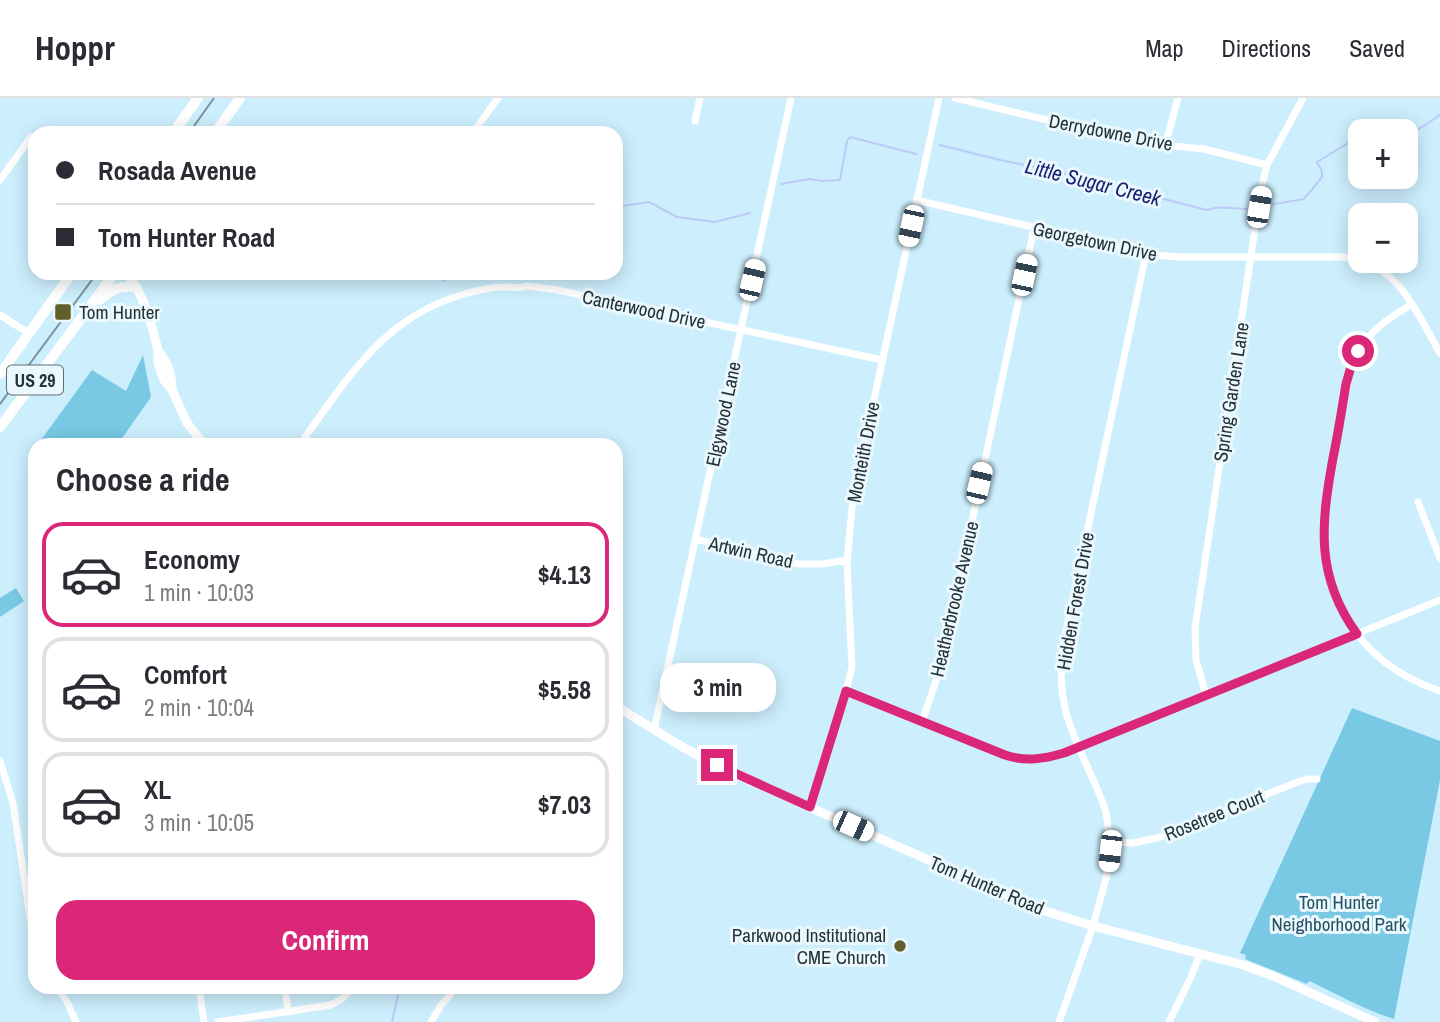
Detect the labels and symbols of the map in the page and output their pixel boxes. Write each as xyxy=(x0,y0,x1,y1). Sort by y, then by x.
street label: Derrydowne Drive xyxy=(1047,107,1175,157)
water label: Little Sugar Creek xyxy=(1022,151,1165,213)
car xyxy=(1246,185,1273,229)
car xyxy=(897,203,926,249)
street label: Georgetown Drive xyxy=(1030,215,1160,267)
car xyxy=(1010,252,1039,298)
car xyxy=(738,257,767,303)
street label: Canterwood Drive xyxy=(580,283,708,335)
place label: Tom Hunter xyxy=(79,299,160,325)
marker: Tom Hunter xyxy=(53,302,73,322)
street label: Spring Garden Lane xyxy=(1207,320,1255,464)
route start xyxy=(1342,335,1374,367)
street label: Elgywood Lane xyxy=(699,359,747,469)
road number: US 29 xyxy=(7,366,63,394)
street label: Monteith Drive xyxy=(840,399,886,505)
car xyxy=(965,460,994,506)
street label: Heatherbrooke Avenue xyxy=(923,519,985,679)
street label: Artwin Road xyxy=(705,529,796,574)
street label: Hidden Forest Drive xyxy=(1050,530,1100,672)
callout: 3 min xyxy=(659,664,775,712)
route end xyxy=(701,749,733,781)
street label: Rosetree Court xyxy=(1160,783,1268,847)
car xyxy=(830,808,877,844)
car xyxy=(1098,829,1123,873)
street label: Tom Hunter Road xyxy=(926,849,1048,921)
park label: Tom Hunter Neighborhood Park xyxy=(1271,889,1407,937)
place label: Parkwood Institutional CME Church xyxy=(732,922,886,970)
marker: Parkwood Institutional CME Church xyxy=(892,938,908,954)

